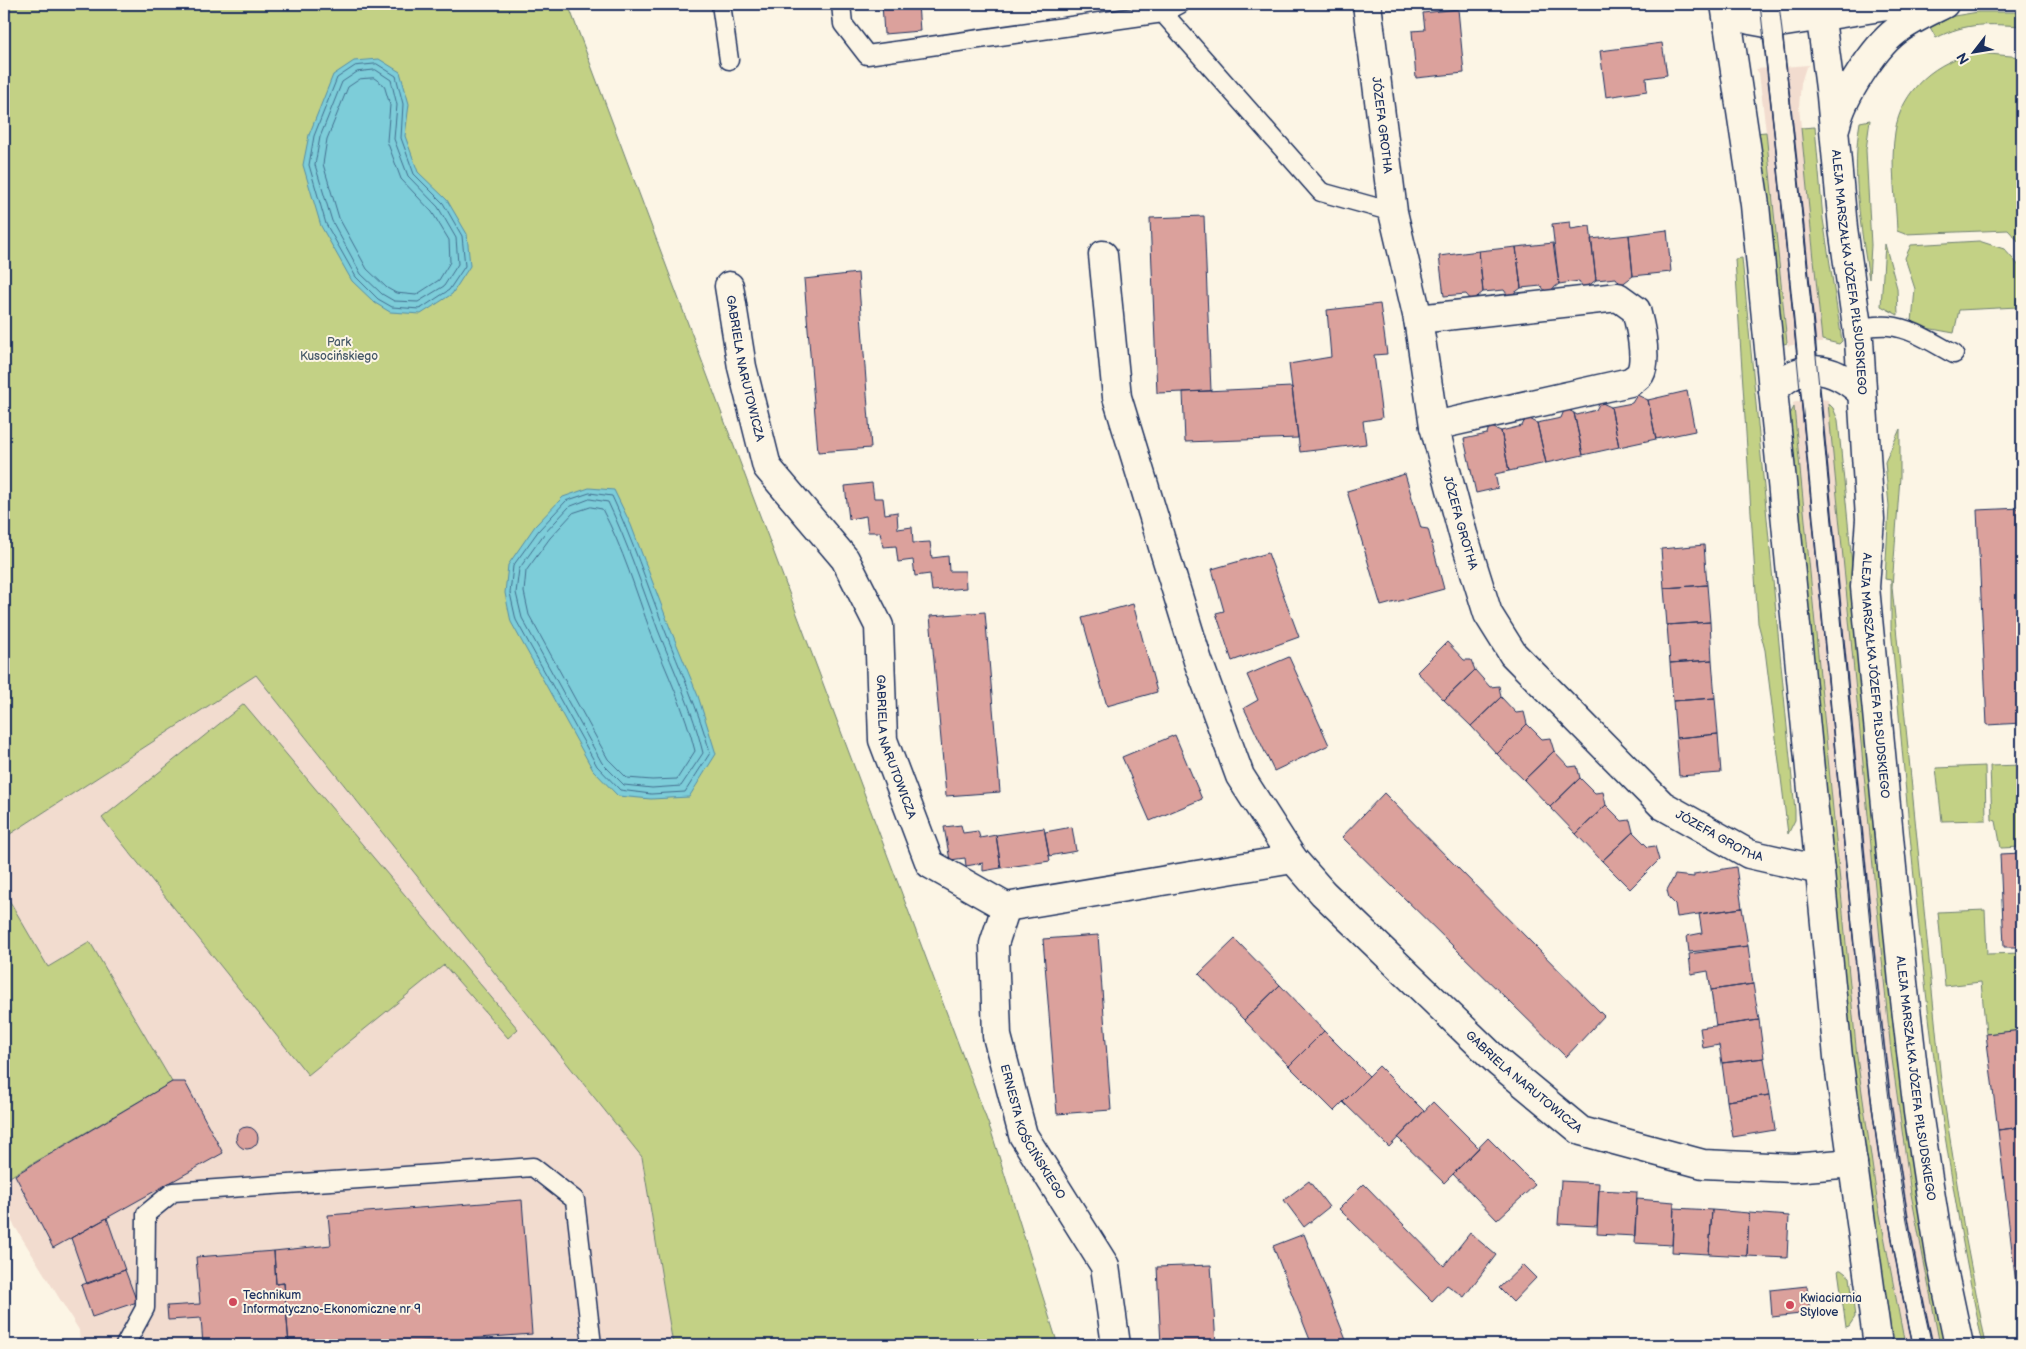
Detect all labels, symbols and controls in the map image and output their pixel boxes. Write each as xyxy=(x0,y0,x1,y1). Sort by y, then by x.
north arrow xyxy=(1948,28,1998,78)
text: N xyxy=(1953,50,1973,67)
street label: JÓZEFA GROTHA xyxy=(1368,76,1395,175)
street label: ALEJA MARSZAŁKA JÓZEFA PIŁSUDSKIEGO xyxy=(1828,149,1869,395)
street label: GABRIELA NARUTOWICZA xyxy=(723,294,767,444)
park label: Park Kusocińskiego xyxy=(300,335,378,364)
street label: JÓZEFA GROTHA xyxy=(1440,474,1481,572)
street label: ALEJA MARSZAŁKA JÓZEFA PIŁSUDSKIEGO xyxy=(1857,552,1892,799)
street label: GABRIELA NARUTOWICZA xyxy=(873,674,919,822)
street label: JÓZEFA GROTHA xyxy=(1673,807,1765,865)
street label: ALEJA MARSZAŁKA JÓZEFA PIŁSUDSKIEGO xyxy=(1893,955,1938,1202)
street label: GABRIELA NARUTOWICZA xyxy=(1462,1028,1585,1137)
street label: ERNESTA KOŚCIŃSKIEGO xyxy=(997,1063,1068,1202)
place label: Technikum Informatyczno-Ekonomiczne nr 9 xyxy=(243,1288,421,1317)
place label: Kwiaciarnia Stylove xyxy=(1800,1291,1862,1320)
marker: Technikum Informatyczno-Ekonomiczne nr 9 xyxy=(227,1296,239,1308)
marker: Kwiaciarnia Stylove xyxy=(1784,1299,1796,1311)

